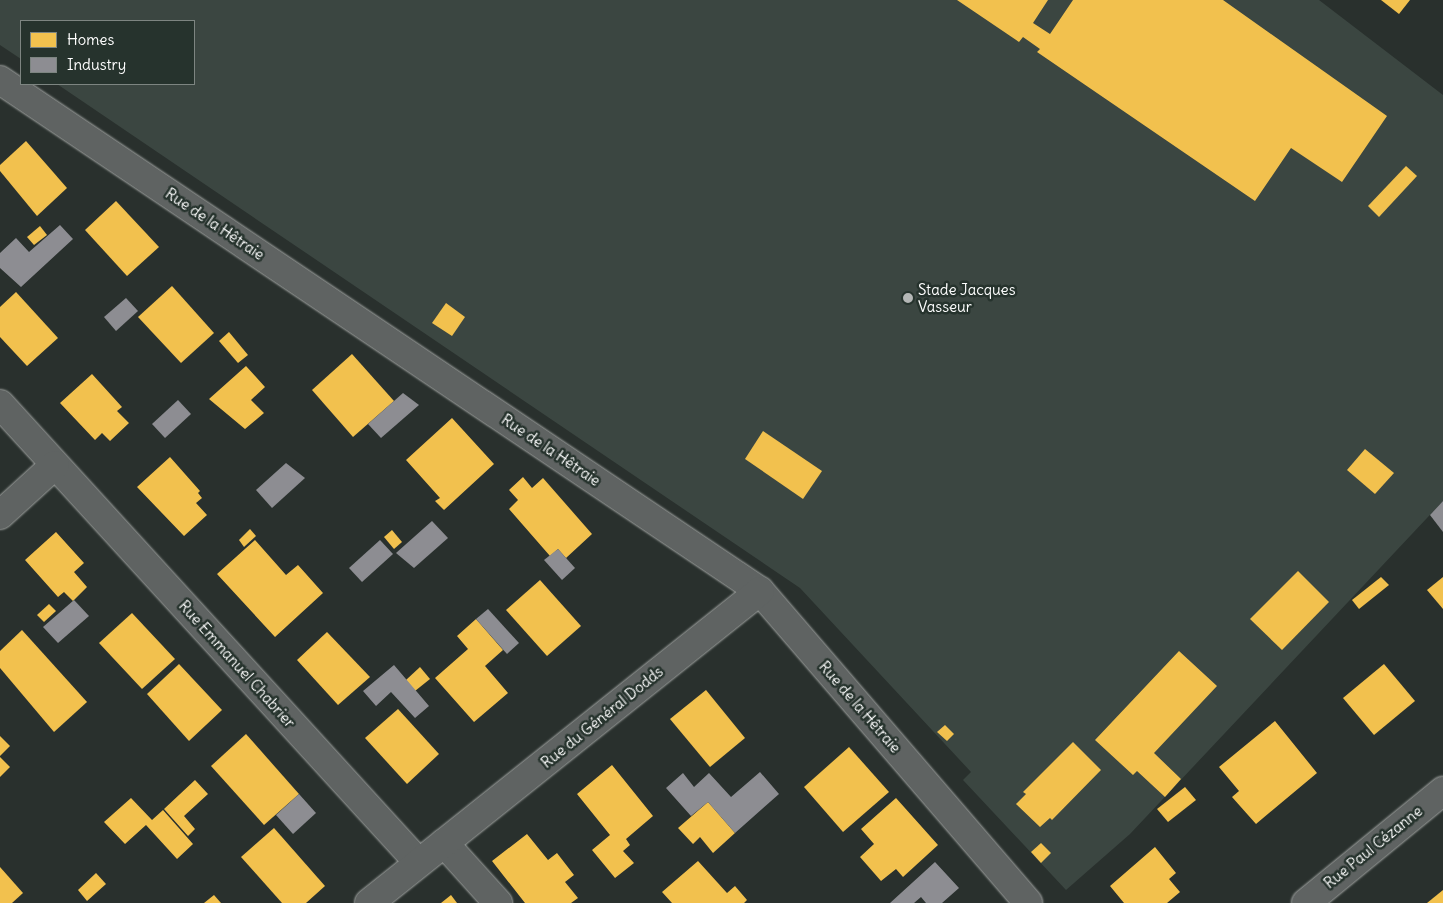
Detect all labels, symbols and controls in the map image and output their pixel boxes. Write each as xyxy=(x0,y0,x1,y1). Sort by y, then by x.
legend xyxy=(20,20,195,85)
text: Homes xyxy=(67,30,114,49)
text: Industry xyxy=(67,55,126,74)
street label: Rue de la Hêtraie xyxy=(162,184,268,264)
place label: Stade Jacques Vasseur xyxy=(918,280,1016,315)
marker: Stade Jacques Vasseur xyxy=(902,292,914,304)
street label: Rue de la Hêtraie xyxy=(498,410,604,490)
street label: Rue Emmanuel Chabrier xyxy=(175,597,299,731)
street label: Rue de la Hêtraie xyxy=(815,658,905,756)
street label: Rue du Général Dodds xyxy=(537,662,667,772)
street label: Rue Paul Cézanne xyxy=(1320,802,1426,892)

